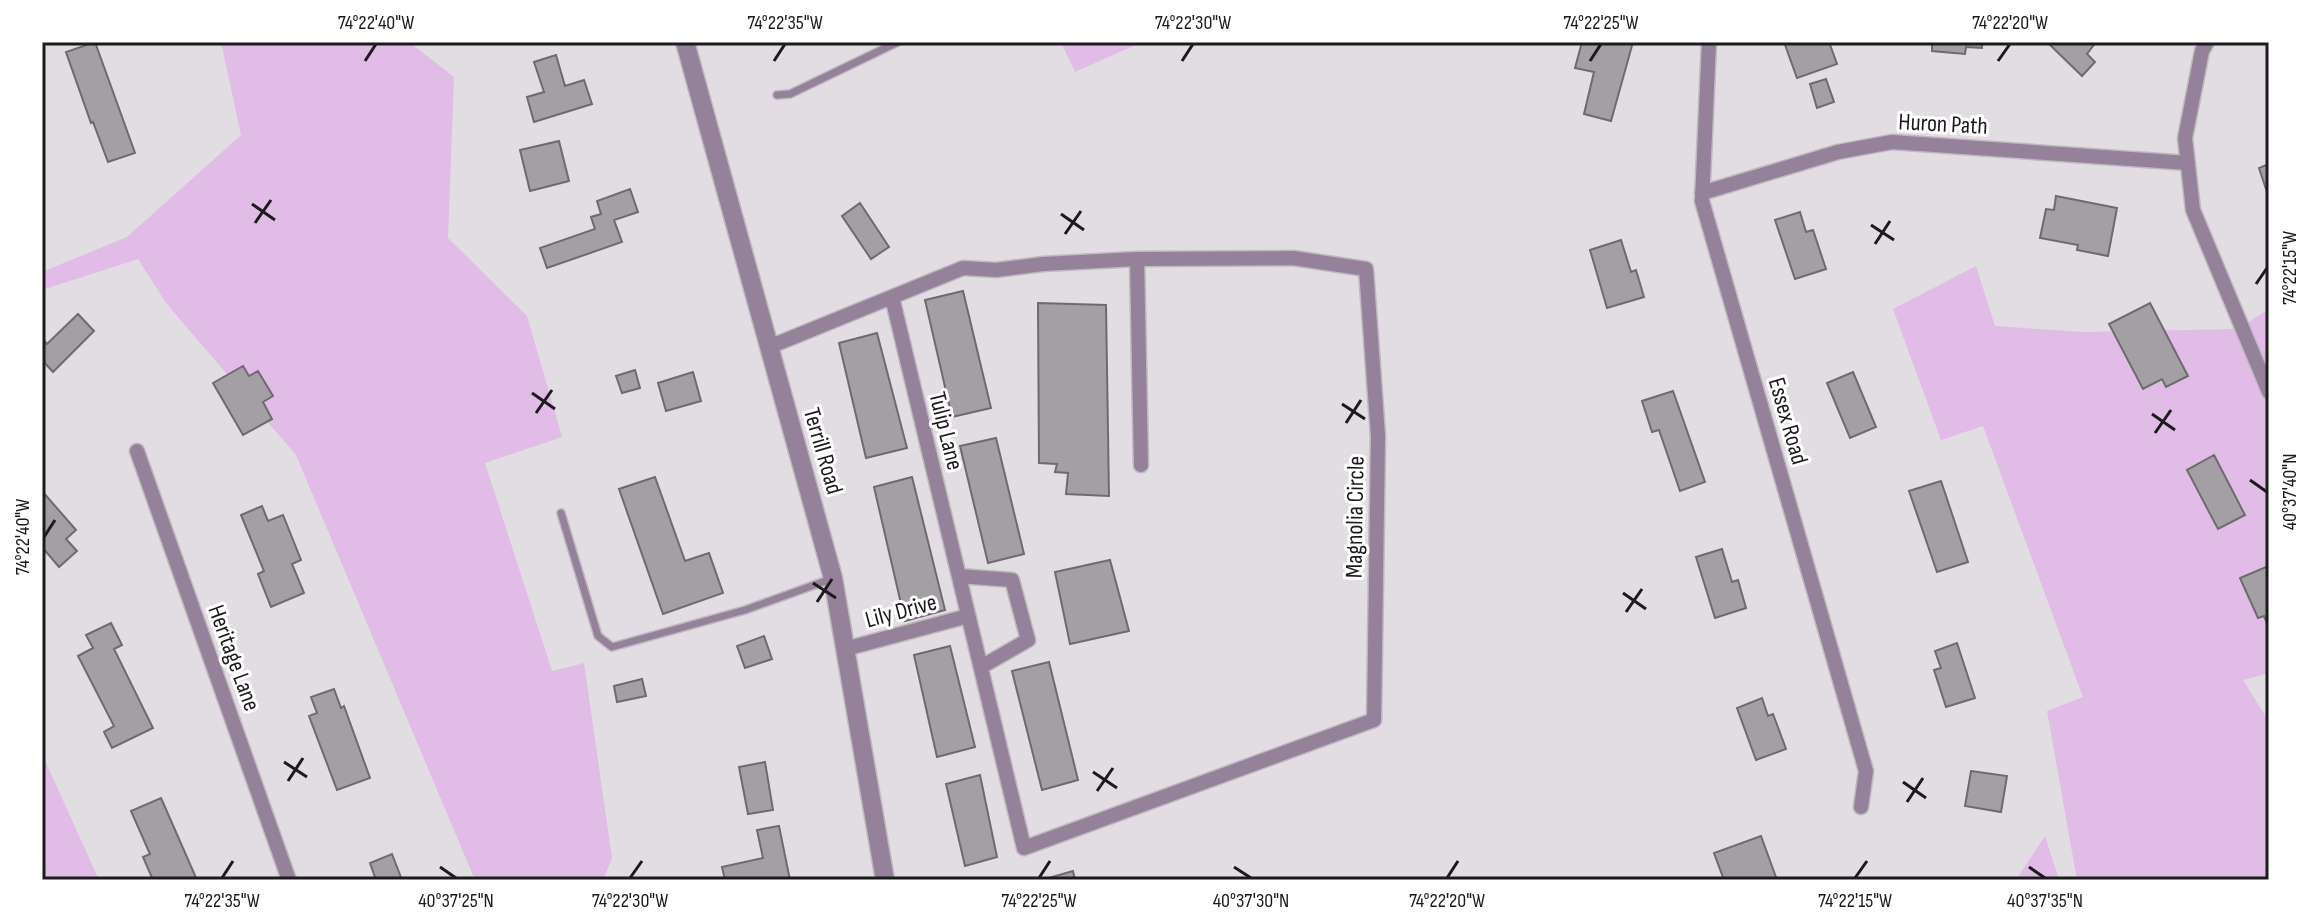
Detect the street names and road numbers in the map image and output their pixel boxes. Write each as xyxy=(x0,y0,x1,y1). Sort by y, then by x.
street label: Huron Path xyxy=(1898,107,1988,141)
street label: Essex Road xyxy=(1762,374,1814,468)
street label: Tulip Lane xyxy=(922,389,970,473)
street label: Terrill Road xyxy=(797,404,849,498)
street label: Magnolia Circle xyxy=(1339,456,1371,578)
street label: Lily Drive xyxy=(862,588,940,634)
street label: Heritage Lane xyxy=(201,601,267,715)

